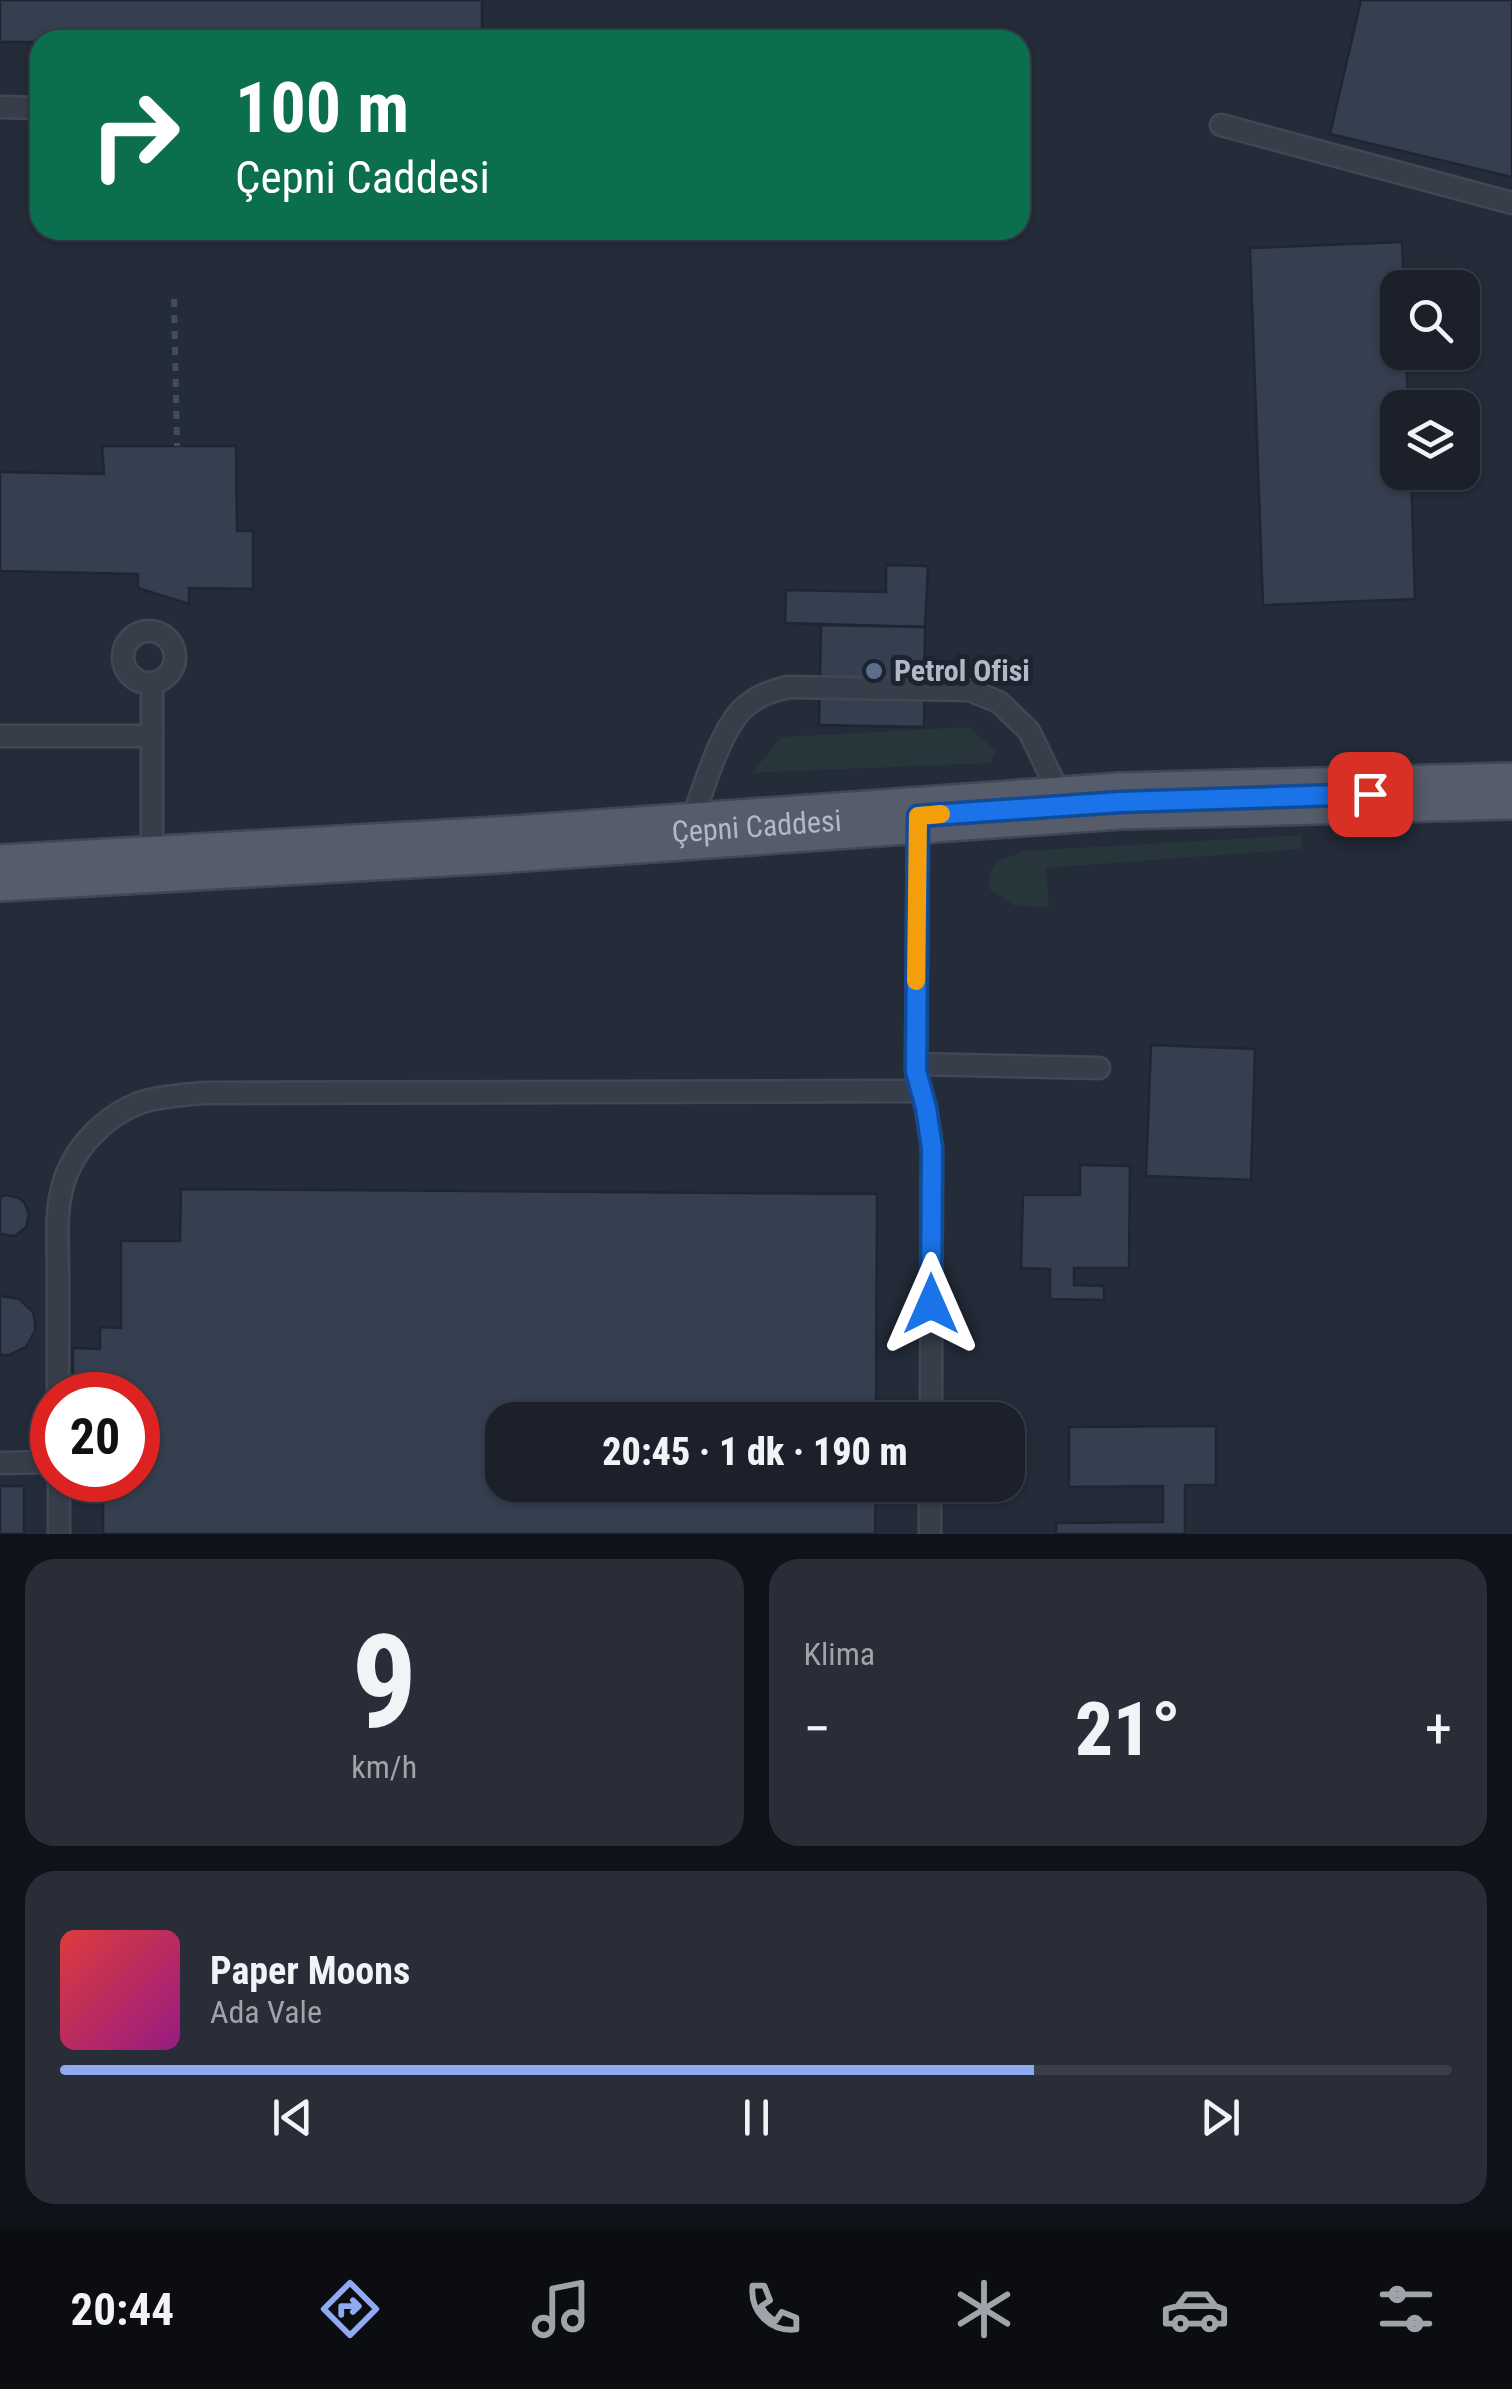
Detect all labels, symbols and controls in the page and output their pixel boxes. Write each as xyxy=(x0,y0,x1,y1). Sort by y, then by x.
text: 100 m xyxy=(235,67,409,149)
icon: right xyxy=(70,70,200,200)
text: Çepni Caddesi xyxy=(235,151,490,204)
map controls xyxy=(1380,270,1480,490)
button: search xyxy=(1380,270,1480,370)
button: layers xyxy=(1380,390,1480,490)
place label: Petrol Ofisi xyxy=(894,653,1030,688)
marker: Petrol Ofisi xyxy=(863,660,885,682)
pin xyxy=(1328,752,1413,837)
icon: arrive xyxy=(1343,767,1398,822)
street label: Çepni Caddesi xyxy=(671,803,843,850)
position arrow xyxy=(879,1252,983,1356)
speed limit sign: 20 xyxy=(30,1372,160,1502)
text: 20:45 · 1 dk · 190 m xyxy=(602,1430,908,1474)
text: 9 xyxy=(351,1606,417,1759)
text: Klima xyxy=(804,1635,875,1673)
text: 21° xyxy=(1075,1685,1181,1773)
text: − xyxy=(804,1697,831,1761)
text: + xyxy=(1425,1697,1452,1761)
text: km/h xyxy=(351,1748,417,1786)
text: Paper Moons xyxy=(210,1949,410,1993)
text: Ada Vale xyxy=(210,1993,322,2031)
icon: previous xyxy=(265,2090,320,2145)
icon: pause xyxy=(729,2090,784,2145)
icon: next xyxy=(1193,2090,1248,2145)
icon: directions xyxy=(315,2274,385,2344)
icon: music xyxy=(526,2274,596,2344)
icon: phone xyxy=(738,2274,808,2344)
icon: climate xyxy=(949,2274,1019,2344)
icon: car xyxy=(1160,2274,1230,2344)
icon: filters xyxy=(1371,2274,1441,2344)
text: 20:44 xyxy=(71,2283,174,2336)

